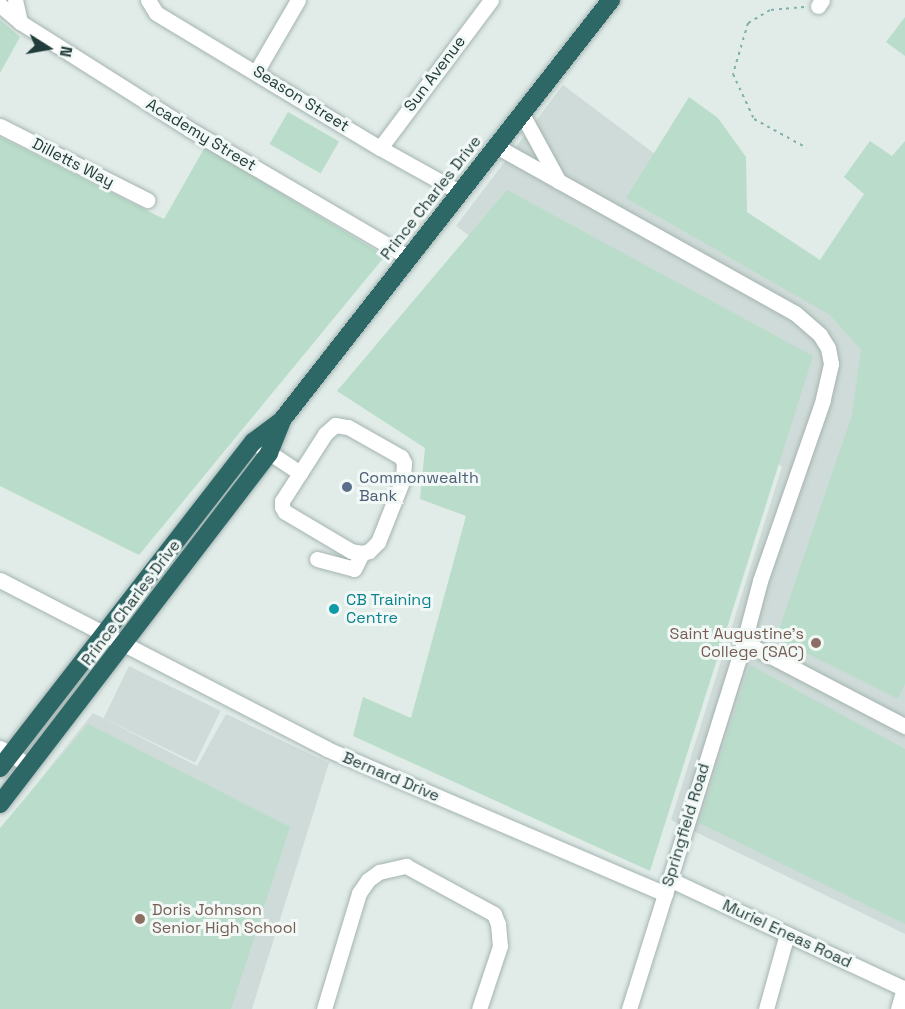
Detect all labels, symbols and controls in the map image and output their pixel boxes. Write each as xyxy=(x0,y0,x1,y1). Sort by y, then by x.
north arrow xyxy=(18,18,78,78)
street label: Sun Avenue xyxy=(400,32,470,116)
text: N xyxy=(55,44,77,59)
street label: Season Street xyxy=(249,62,353,136)
street label: Academy Street xyxy=(143,95,259,175)
street label: Prince Charles Drive xyxy=(377,132,485,264)
street label: Dilletts Way xyxy=(29,134,117,192)
place label: Commonwealth Bank xyxy=(359,468,479,506)
marker: Commonwealth Bank xyxy=(340,480,354,494)
street label: Prince Charles Drive xyxy=(78,536,184,670)
place label: CB Training Centre xyxy=(346,590,432,628)
marker: CB Training Centre xyxy=(327,602,341,616)
place label: Saint Augustine's College (SAC) xyxy=(669,624,804,662)
marker: Saint Augustine's College (SAC) xyxy=(809,636,823,650)
street label: Bernard Drive xyxy=(340,748,442,806)
street label: Springfield Road xyxy=(658,761,714,889)
street label: Muriel Eneas Road xyxy=(719,896,855,972)
place label: Doris Johnson Senior High School xyxy=(152,900,297,938)
marker: Doris Johnson Senior High School xyxy=(133,912,147,926)

